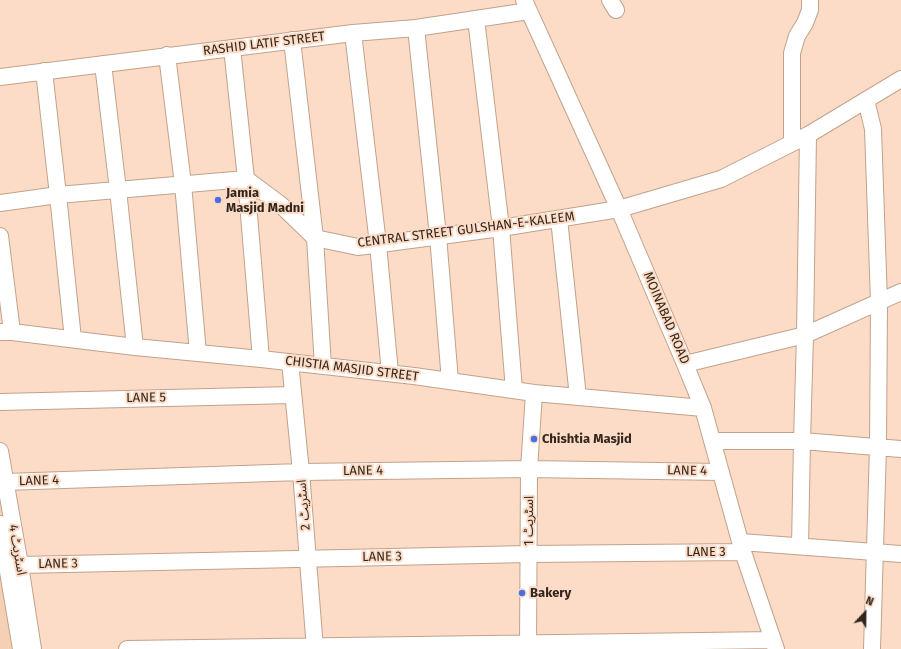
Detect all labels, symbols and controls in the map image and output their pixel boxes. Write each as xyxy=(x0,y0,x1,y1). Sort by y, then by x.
street label: RASHID LATIF STREET xyxy=(202,29,326,59)
place label: Jamia Masjid Madni xyxy=(226,185,304,216)
marker: Jamia Masjid Madni xyxy=(213,195,223,205)
street label: CENTRAL STREET GULSHAN-E-KALEEM xyxy=(357,209,575,251)
street label: MOINABAD ROAD xyxy=(640,270,692,366)
street label: CHISTIA MASJID STREET xyxy=(284,353,420,385)
street label: LANE 5 xyxy=(126,390,166,406)
place label: Chishtia Masjid xyxy=(542,431,632,447)
marker: Chishtia Masjid xyxy=(529,434,539,444)
street label: LANE 4 xyxy=(343,463,383,479)
street label: LANE 4 xyxy=(667,463,707,479)
street label: LANE 4 xyxy=(19,473,59,489)
street label: اسٹریٹ 2 xyxy=(294,479,314,531)
street label: اسٹریٹ 1 xyxy=(521,496,537,546)
street label: اسٹریٹ 4 xyxy=(5,523,29,577)
street label: LANE 3 xyxy=(686,544,726,560)
street label: LANE 3 xyxy=(362,549,402,565)
street label: LANE 3 xyxy=(38,556,78,572)
place label: Bakery xyxy=(530,585,571,601)
marker: Bakery xyxy=(517,588,527,598)
north arrow xyxy=(845,593,885,633)
text: N xyxy=(864,594,875,609)

